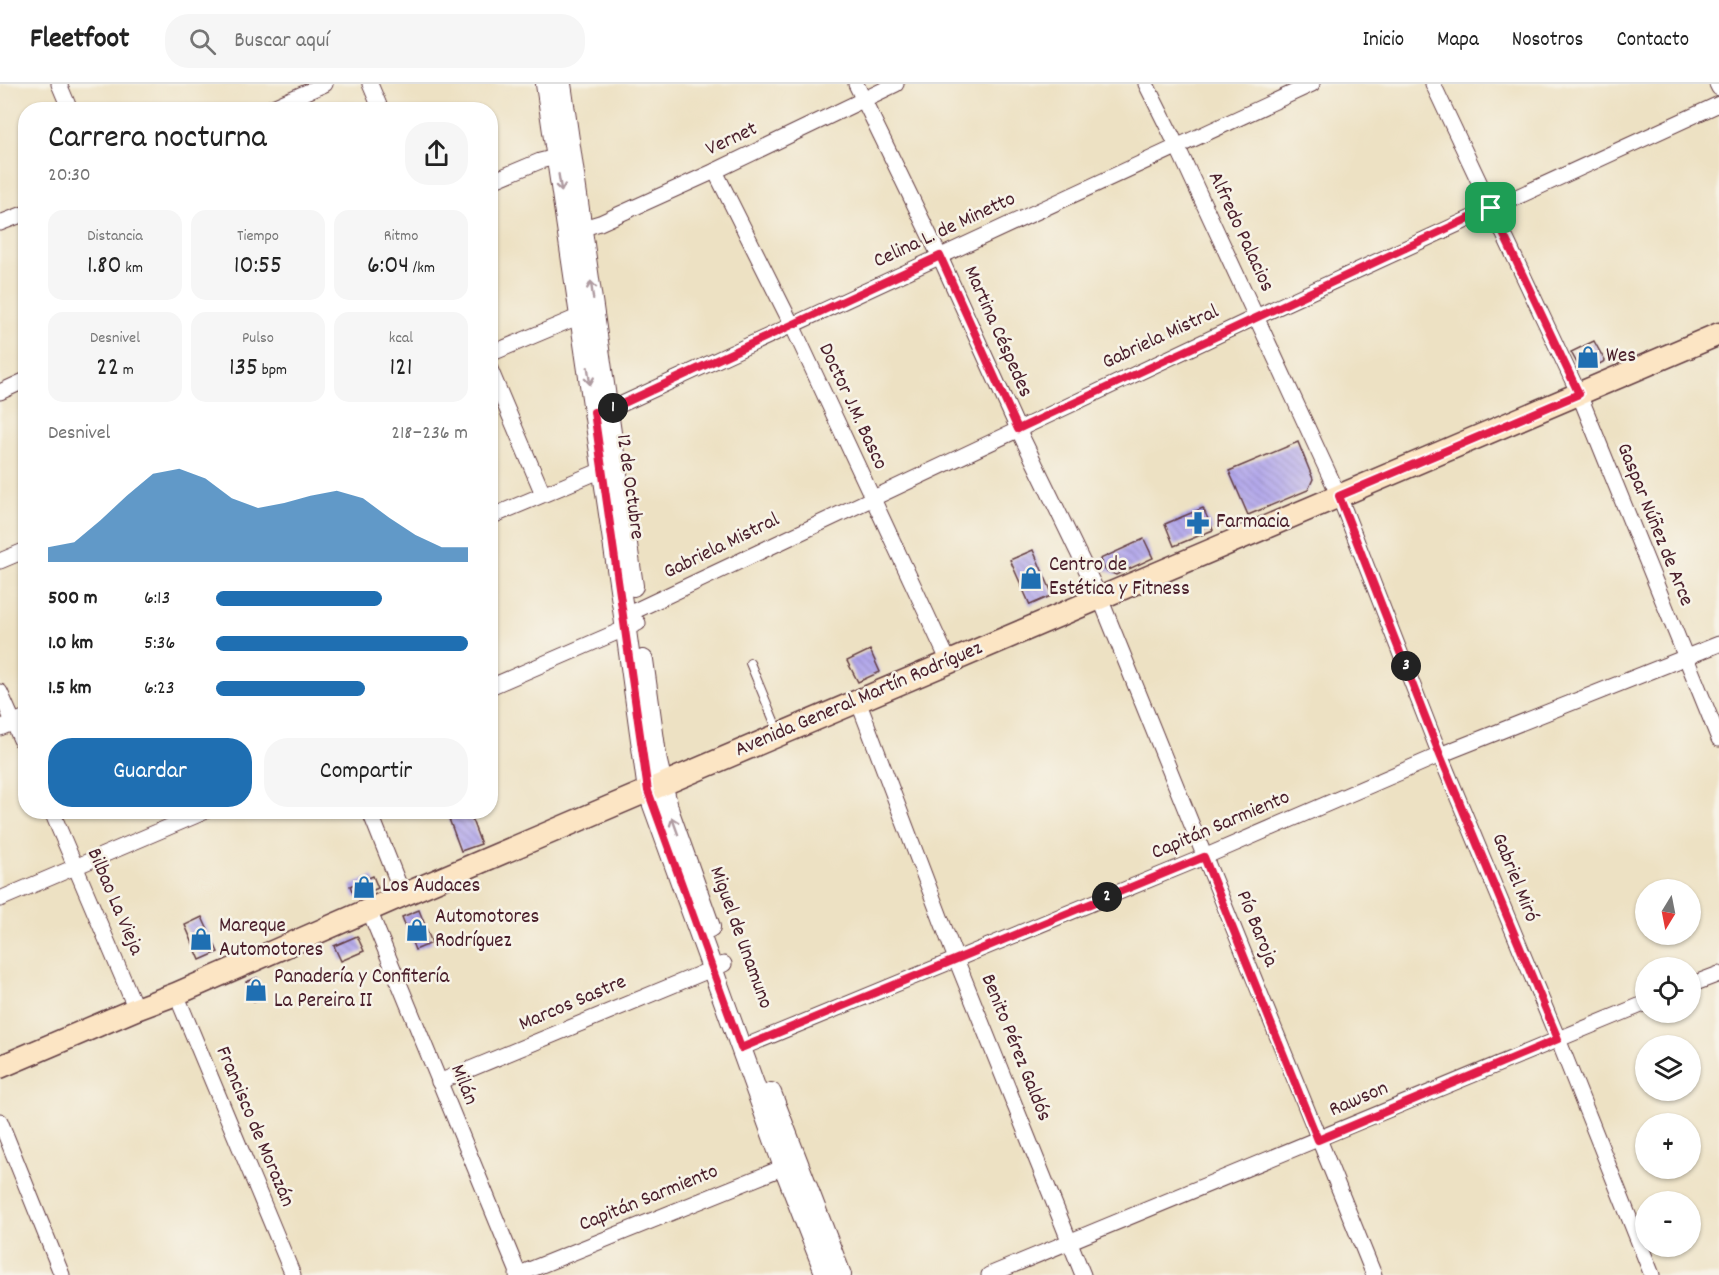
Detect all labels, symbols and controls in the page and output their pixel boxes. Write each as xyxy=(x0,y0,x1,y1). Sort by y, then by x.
search box xyxy=(165,14,585,68)
text: Fleetfoot xyxy=(30,21,129,61)
icon: search xyxy=(186,25,219,58)
text: Buscar aquí xyxy=(234,26,329,57)
text: Inicio xyxy=(1362,26,1404,56)
text: Mapa xyxy=(1437,26,1479,56)
text: Nosotros xyxy=(1512,26,1583,56)
text: Contacto xyxy=(1616,26,1689,56)
street label: Vernet xyxy=(701,115,763,165)
text: Carrera nocturna xyxy=(48,116,267,163)
button: share xyxy=(405,122,468,185)
text: 20:30 xyxy=(48,162,91,190)
street label: Alfredo Palacios xyxy=(1199,167,1281,297)
one-way arrow xyxy=(555,173,566,193)
pin xyxy=(1465,182,1516,233)
street label: Celina L. de Minetto xyxy=(869,185,1021,277)
icon: arrive xyxy=(1474,191,1507,224)
text: Distancia xyxy=(87,225,143,248)
text: Tiempo xyxy=(237,225,279,248)
text: Ritmo xyxy=(384,225,418,248)
text: 1.80 xyxy=(87,248,122,285)
text: 10:55 xyxy=(234,248,282,285)
text: 6:04 xyxy=(367,248,409,285)
text: km xyxy=(122,257,143,280)
text: /km xyxy=(409,257,435,280)
street label: Martina Céspedes xyxy=(955,261,1039,403)
one-way arrow xyxy=(586,281,597,301)
street label: Gabriela Mistral xyxy=(1098,298,1224,378)
text: Desnivel xyxy=(90,327,140,350)
text: Pulso xyxy=(242,327,274,350)
text: kcal xyxy=(389,327,413,350)
street label: Doctor J.M. Basco xyxy=(810,339,894,475)
place label: Wes xyxy=(1606,342,1636,372)
shop icon: Wes xyxy=(1575,344,1601,370)
text: 22 xyxy=(96,350,119,387)
text: 135 xyxy=(229,350,258,387)
text: 121 xyxy=(390,350,412,387)
text: m xyxy=(119,359,134,382)
text: bpm xyxy=(258,359,287,382)
one-way arrow xyxy=(584,366,595,386)
pin: 1 xyxy=(598,393,628,423)
text: 1 xyxy=(611,396,615,419)
text: Desnivel xyxy=(48,420,110,448)
text: 218–236 m xyxy=(391,420,468,448)
street label: 12 de Octubre xyxy=(607,432,651,542)
street label: Gaspar Núñez de Arce xyxy=(1608,439,1700,611)
street label: Gabriela Mistral xyxy=(659,506,785,588)
place label: Farmacia xyxy=(1216,508,1291,538)
pharmacy icon: Farmacia xyxy=(1185,510,1211,536)
place label: Centro de Estética y Fitness xyxy=(1049,551,1190,605)
shop icon: Centro de Estética y Fitness xyxy=(1018,565,1044,591)
text: 500 m xyxy=(48,585,97,613)
text: 6:13 xyxy=(144,585,170,613)
text: 1.0 km xyxy=(48,630,93,658)
text: 5:36 xyxy=(144,630,175,658)
street label: Avenida General Martín Rodríguez xyxy=(731,634,987,766)
pin: 3 xyxy=(1391,651,1421,681)
text: 3 xyxy=(1402,654,1410,677)
text: 1.5 km xyxy=(48,675,91,703)
text: 6:23 xyxy=(144,675,175,703)
button: Guardar xyxy=(48,738,252,807)
button: Compartir xyxy=(264,738,468,807)
street label: Capitán Sarmiento xyxy=(1147,783,1295,869)
one-way arrow xyxy=(668,817,679,836)
street label: Gabriel Miró xyxy=(1483,829,1545,927)
street label: Bilbao La Vieja xyxy=(78,844,150,961)
street label: Miguel de Unamuno xyxy=(700,863,780,1013)
place label: Los Audaces xyxy=(382,872,480,902)
shop icon: Los Audaces xyxy=(351,874,377,900)
north arrow xyxy=(1635,879,1701,945)
map controls xyxy=(1635,879,1701,1257)
pin: 2 xyxy=(1092,882,1122,912)
text: 2 xyxy=(1104,885,1111,908)
street label: Pío Baroja xyxy=(1227,886,1285,973)
place label: Automotores Rodríguez xyxy=(435,903,539,957)
place label: Mareque Automotores xyxy=(219,912,323,966)
shop icon: Automotores Rodríguez xyxy=(404,917,430,943)
shop icon: Mareque Automotores xyxy=(188,926,214,952)
button: locate xyxy=(1635,957,1701,1023)
place label: Panadería y Confitería La Pereira II xyxy=(274,963,450,1017)
street label: Marcos Sastre xyxy=(515,968,631,1040)
street label: Benito Pérez Galdós xyxy=(972,970,1058,1126)
shop icon: Panadería y Confitería La Pereira II xyxy=(243,977,269,1003)
button: layers xyxy=(1635,1035,1701,1101)
street label: Francisco de Morazán xyxy=(207,1042,301,1212)
street label: Milán xyxy=(441,1060,485,1110)
street label: Rawson xyxy=(1325,1074,1393,1126)
button: + xyxy=(1635,1113,1701,1179)
street label: Capitán Sarmiento xyxy=(575,1157,723,1241)
button: − xyxy=(1635,1191,1701,1257)

